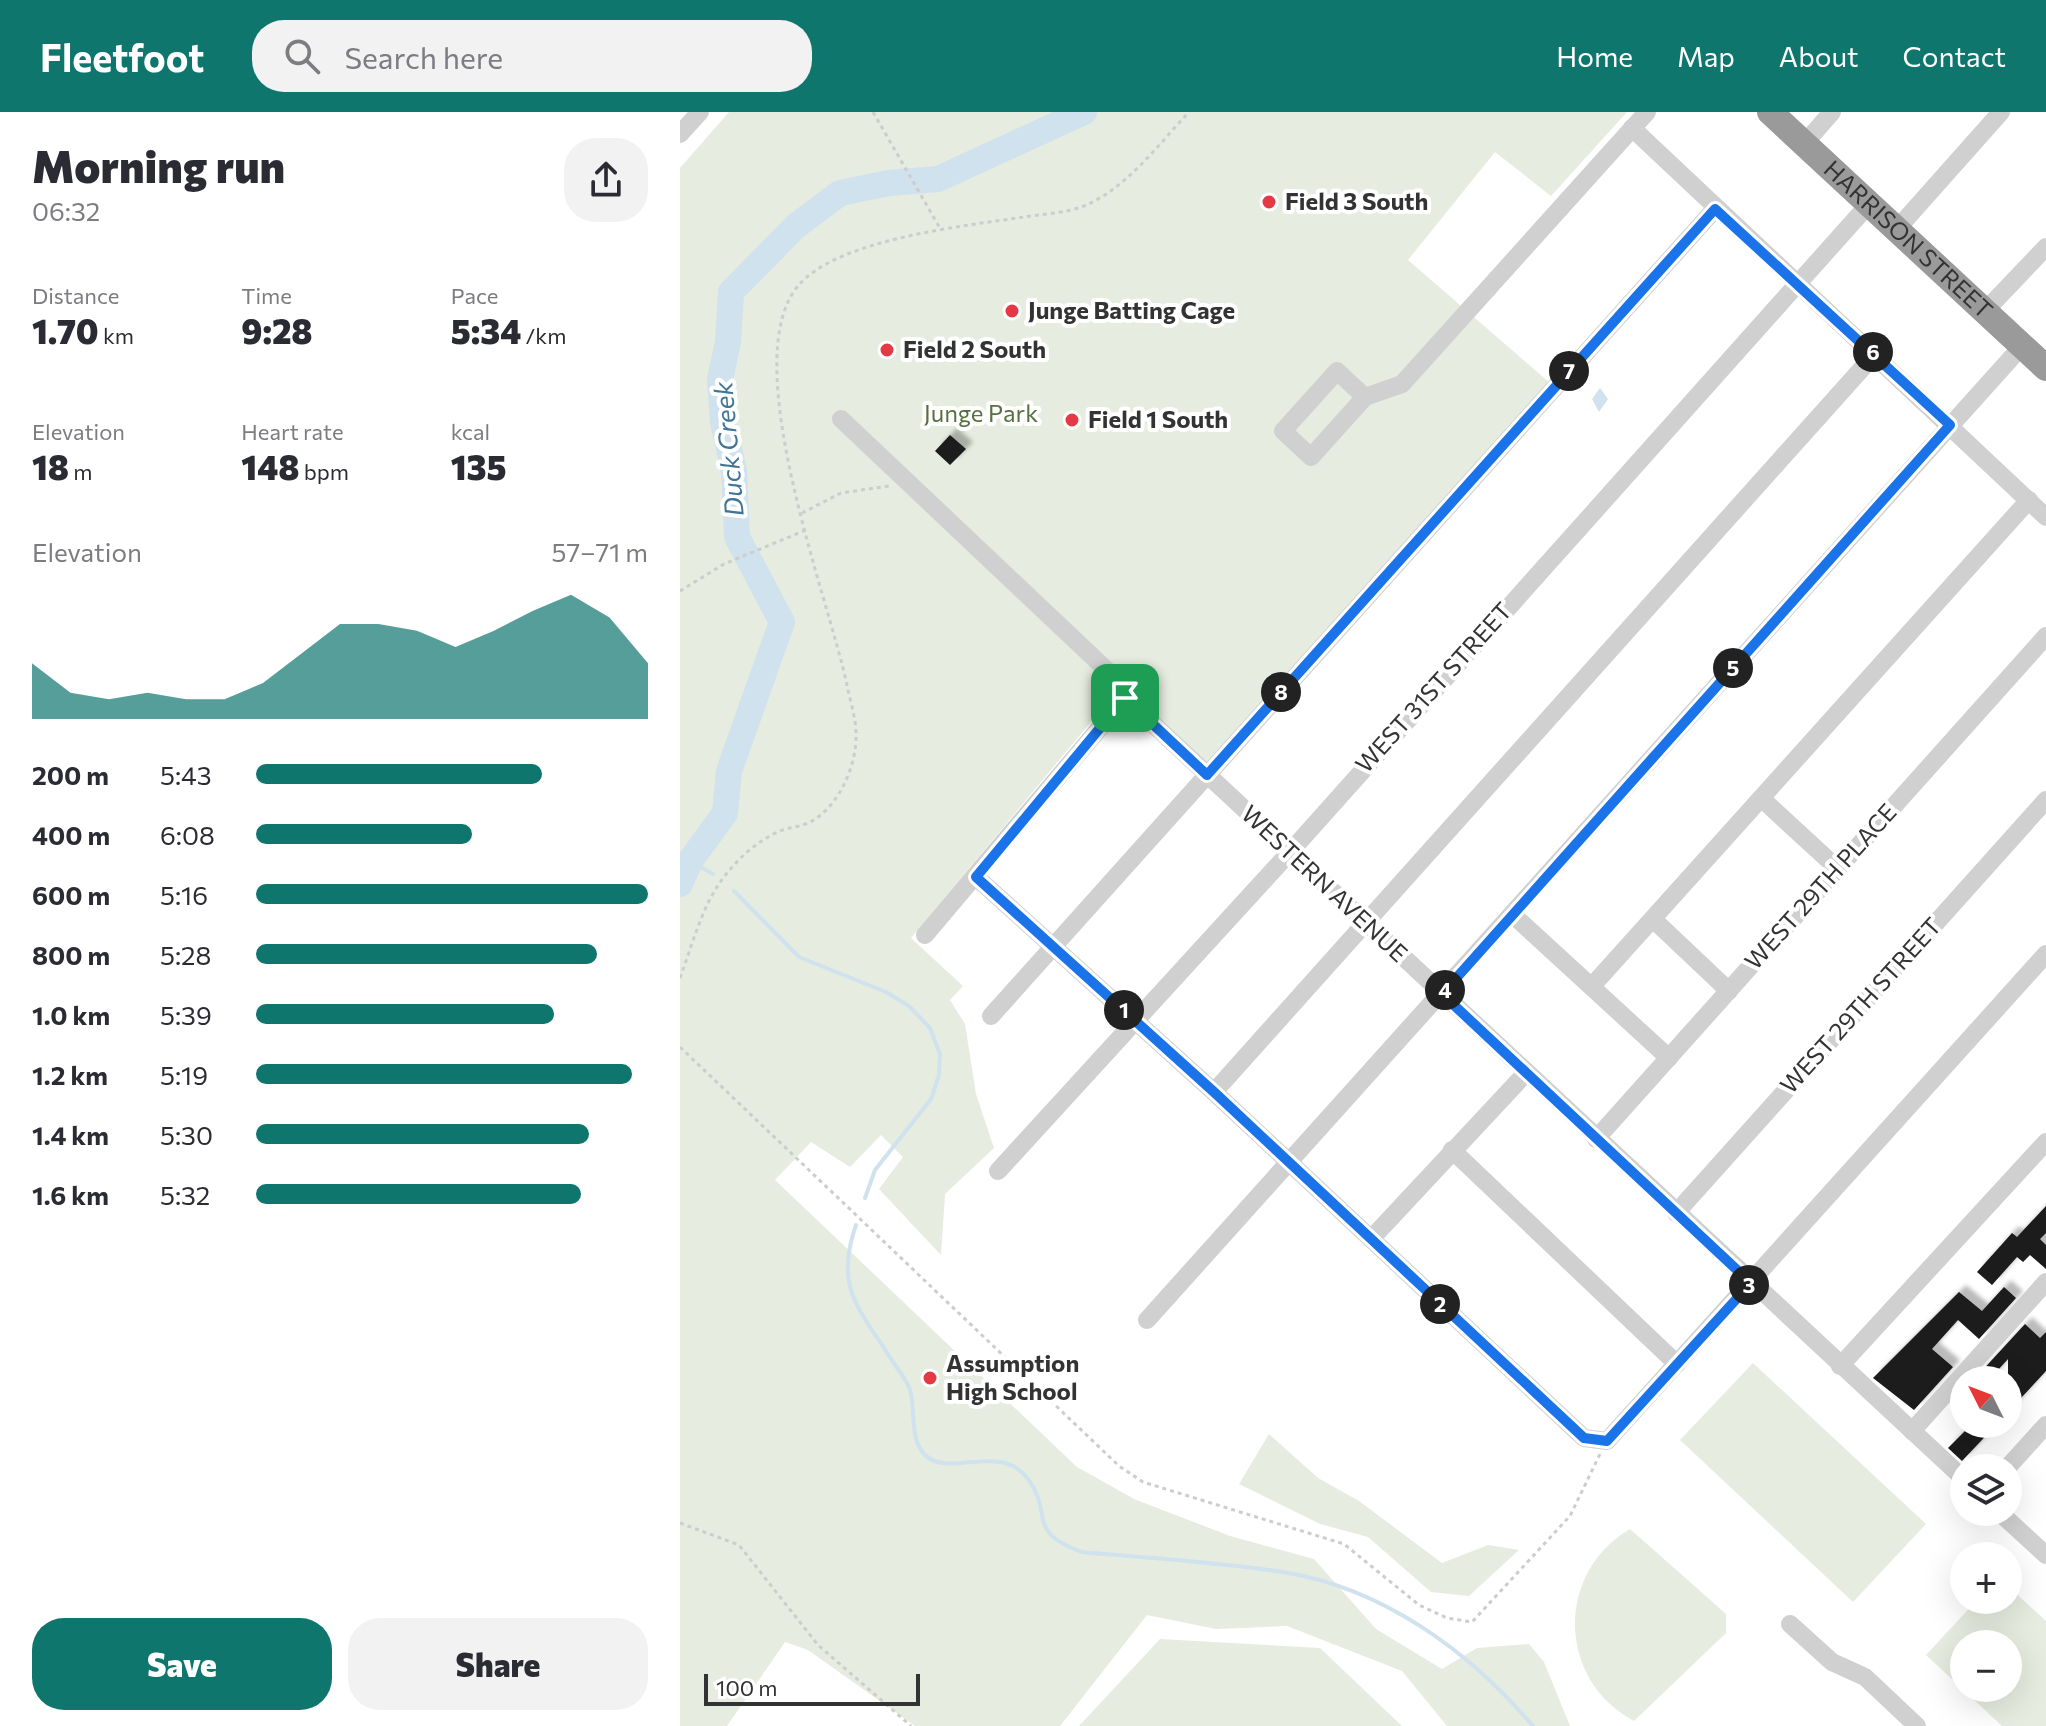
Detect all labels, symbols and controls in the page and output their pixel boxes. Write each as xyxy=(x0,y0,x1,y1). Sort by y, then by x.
search box xyxy=(252,20,812,92)
text: Fleetfoot xyxy=(40,33,204,80)
icon: search xyxy=(280,34,324,78)
text: Search here xyxy=(344,38,503,75)
text: Home xyxy=(1556,39,1633,73)
text: Map xyxy=(1677,39,1735,73)
text: About xyxy=(1779,39,1859,73)
text: Contact xyxy=(1903,39,2006,73)
text: Morning run xyxy=(32,138,285,192)
button: share xyxy=(564,138,648,222)
street label: HARRISON STREET xyxy=(1819,154,1999,324)
place label: Field 3 South xyxy=(1285,186,1428,215)
marker: Field 3 South xyxy=(1260,193,1278,211)
text: 06:32 xyxy=(32,195,100,226)
text: Distance xyxy=(32,282,119,309)
text: Time xyxy=(241,282,292,309)
text: Pace xyxy=(451,282,498,309)
place label: Junge Batting Cage xyxy=(1028,295,1235,324)
marker: Junge Batting Cage xyxy=(1003,302,1021,320)
text: 1.70 xyxy=(32,309,99,351)
text: 9:28 xyxy=(241,309,313,351)
text: 5:34 xyxy=(451,309,521,351)
text: km xyxy=(99,322,134,349)
text: /km xyxy=(521,322,566,349)
pin: 6 xyxy=(1853,332,1893,372)
place label: Field 2 South xyxy=(903,334,1046,363)
text: 6 xyxy=(1866,338,1880,365)
marker: Field 2 South xyxy=(878,341,896,359)
pin: 7 xyxy=(1549,351,1589,391)
text: 7 xyxy=(1563,357,1575,384)
water label: Duck Creek xyxy=(706,380,749,518)
park label: Junge Park xyxy=(924,398,1038,427)
place label: Field 1 South xyxy=(1088,404,1228,433)
marker: Field 1 South xyxy=(1063,411,1081,429)
text: Elevation xyxy=(32,418,125,445)
text: Heart rate xyxy=(241,418,344,445)
text: kcal xyxy=(451,418,490,445)
text: 18 xyxy=(32,445,69,487)
text: 148 xyxy=(241,445,300,487)
text: 135 xyxy=(451,445,507,487)
text: m xyxy=(69,458,93,485)
text: bpm xyxy=(300,458,349,485)
text: Elevation xyxy=(32,536,142,567)
text: 57–71 m xyxy=(552,536,648,567)
street label: WEST 31ST STREET xyxy=(1349,596,1517,778)
pin: 5 xyxy=(1713,648,1753,688)
text: 5 xyxy=(1727,654,1739,681)
pin xyxy=(1091,664,1159,732)
pin: 8 xyxy=(1261,672,1301,712)
icon: arrive xyxy=(1103,676,1147,720)
text: 8 xyxy=(1274,678,1288,705)
text: 200 m xyxy=(32,759,109,790)
text: 5:43 xyxy=(160,759,212,790)
street label: WEST 29TH PLACE xyxy=(1738,797,1902,975)
street label: WESTERN AVENUE xyxy=(1236,799,1414,967)
text: 400 m xyxy=(32,819,110,850)
text: 6:08 xyxy=(160,819,215,850)
text: 600 m xyxy=(32,879,110,910)
text: 5:16 xyxy=(160,879,208,910)
street label: WEST 29TH STREET xyxy=(1773,911,1946,1099)
text: 800 m xyxy=(32,939,110,970)
text: 5:28 xyxy=(160,939,211,970)
pin: 4 xyxy=(1425,970,1465,1010)
text: 4 xyxy=(1438,976,1452,1003)
pin: 1 xyxy=(1104,990,1144,1030)
text: 1 xyxy=(1119,996,1129,1023)
text: 1.0 km xyxy=(32,999,110,1030)
text: 5:39 xyxy=(160,999,212,1030)
text: 1.2 km xyxy=(32,1059,108,1090)
text: 5:19 xyxy=(160,1059,208,1090)
text: 1.4 km xyxy=(32,1119,109,1150)
text: 5:30 xyxy=(160,1119,213,1150)
text: 1.6 km xyxy=(32,1179,109,1210)
text: 5:32 xyxy=(160,1179,210,1210)
pin: 3 xyxy=(1729,1265,1769,1305)
text: 3 xyxy=(1743,1271,1755,1298)
pin: 2 xyxy=(1420,1284,1460,1324)
text: 2 xyxy=(1434,1290,1446,1317)
place label: Assumption High School xyxy=(946,1348,1079,1405)
north arrow xyxy=(1950,1366,2022,1438)
map controls xyxy=(1950,1366,2022,1702)
marker: Assumption High School xyxy=(921,1369,939,1387)
button: layers xyxy=(1950,1454,2022,1526)
button: + xyxy=(1950,1542,2022,1614)
button: Save xyxy=(32,1618,332,1710)
button: Share xyxy=(348,1618,648,1710)
button: − xyxy=(1950,1630,2022,1702)
scale bar xyxy=(704,1670,920,1706)
text: 100 m xyxy=(716,1674,778,1701)

